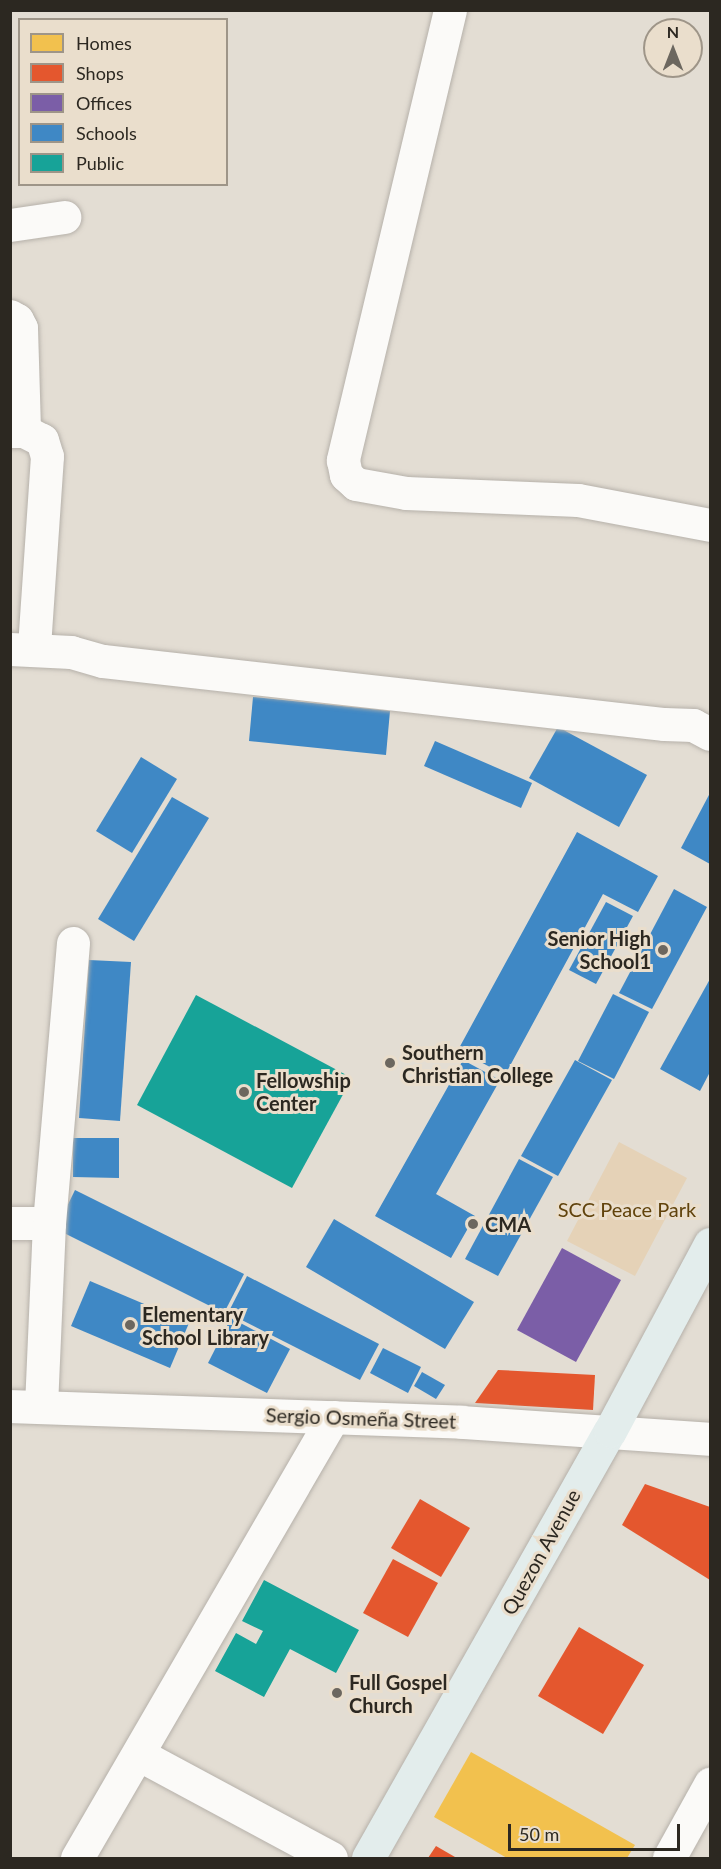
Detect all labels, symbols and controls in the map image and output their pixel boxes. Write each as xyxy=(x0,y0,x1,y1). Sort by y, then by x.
legend xyxy=(18,18,228,186)
north arrow xyxy=(643,18,703,78)
text: N xyxy=(667,22,679,41)
text: Homes xyxy=(76,32,132,54)
text: Shops xyxy=(76,62,124,84)
text: Offices xyxy=(76,92,132,114)
text: Schools xyxy=(76,122,137,144)
text: Public xyxy=(76,152,124,174)
place label: Senior High School1 xyxy=(547,927,651,974)
marker: Senior High School1 xyxy=(656,943,670,957)
place label: Southern Christian College xyxy=(402,1040,553,1087)
marker: Southern Christian College xyxy=(383,1056,397,1070)
place label: Fellowship Center xyxy=(256,1068,351,1115)
marker: Fellowship Center xyxy=(237,1085,251,1099)
park label: SCC Peace Park xyxy=(558,1197,696,1221)
place label: CMA xyxy=(485,1212,531,1236)
marker: CMA xyxy=(466,1217,480,1231)
place label: Elementary School Library xyxy=(142,1302,269,1349)
marker: Elementary School Library xyxy=(123,1318,137,1332)
street label: Sergio Osmeña Street xyxy=(265,1403,457,1433)
street label: Quezon Avenue xyxy=(497,1485,585,1619)
place label: Full Gospel Church xyxy=(349,1670,447,1717)
marker: Full Gospel Church xyxy=(330,1686,344,1700)
scale bar xyxy=(511,1812,684,1850)
text: 50 m xyxy=(519,1823,559,1845)

